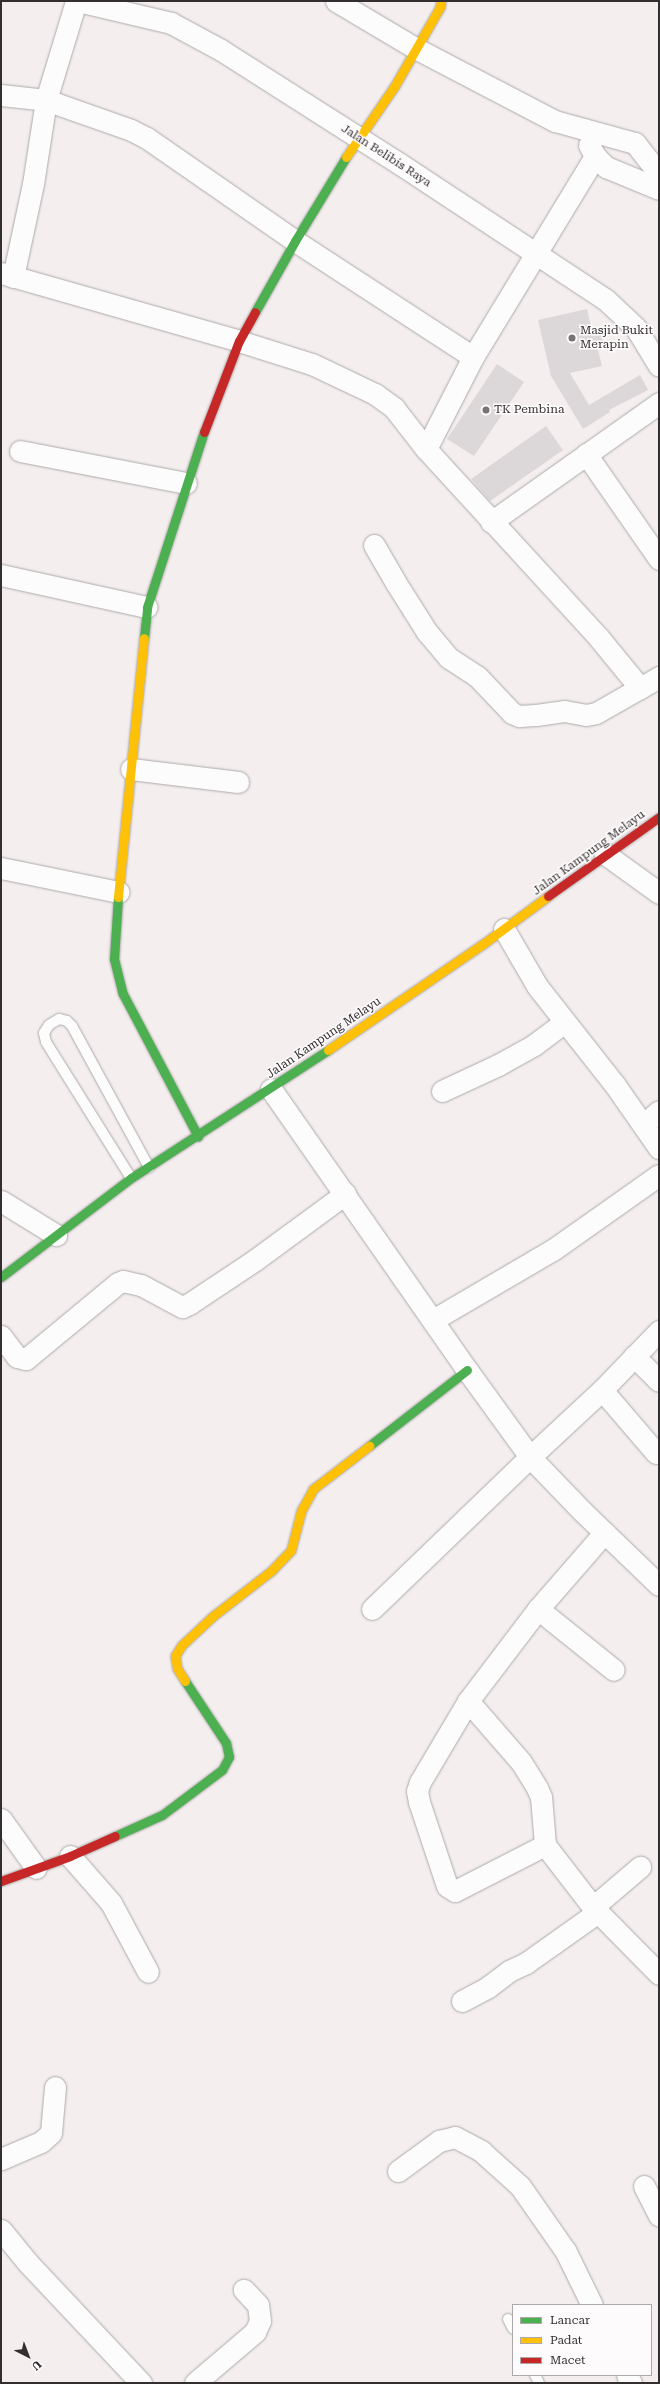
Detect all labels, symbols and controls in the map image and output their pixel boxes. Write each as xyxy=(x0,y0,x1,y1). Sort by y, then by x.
street label: Jalan Belibis Raya xyxy=(338,122,434,190)
place label: Masjid Bukit Merapin xyxy=(580,324,653,352)
marker: Masjid Bukit Merapin xyxy=(567,333,577,343)
place label: TK Pembina xyxy=(494,403,564,417)
marker: TK Pembina xyxy=(481,405,491,415)
street label: Jalan Kampung Melayu xyxy=(530,807,648,899)
street label: Jalan Kampung Melayu xyxy=(264,994,384,1082)
legend xyxy=(512,2304,652,2376)
text: Lancar xyxy=(550,2313,590,2327)
text: Padat xyxy=(550,2333,582,2347)
north arrow xyxy=(8,2336,48,2376)
text: Macet xyxy=(550,2353,585,2367)
text: U xyxy=(29,2358,44,2373)

